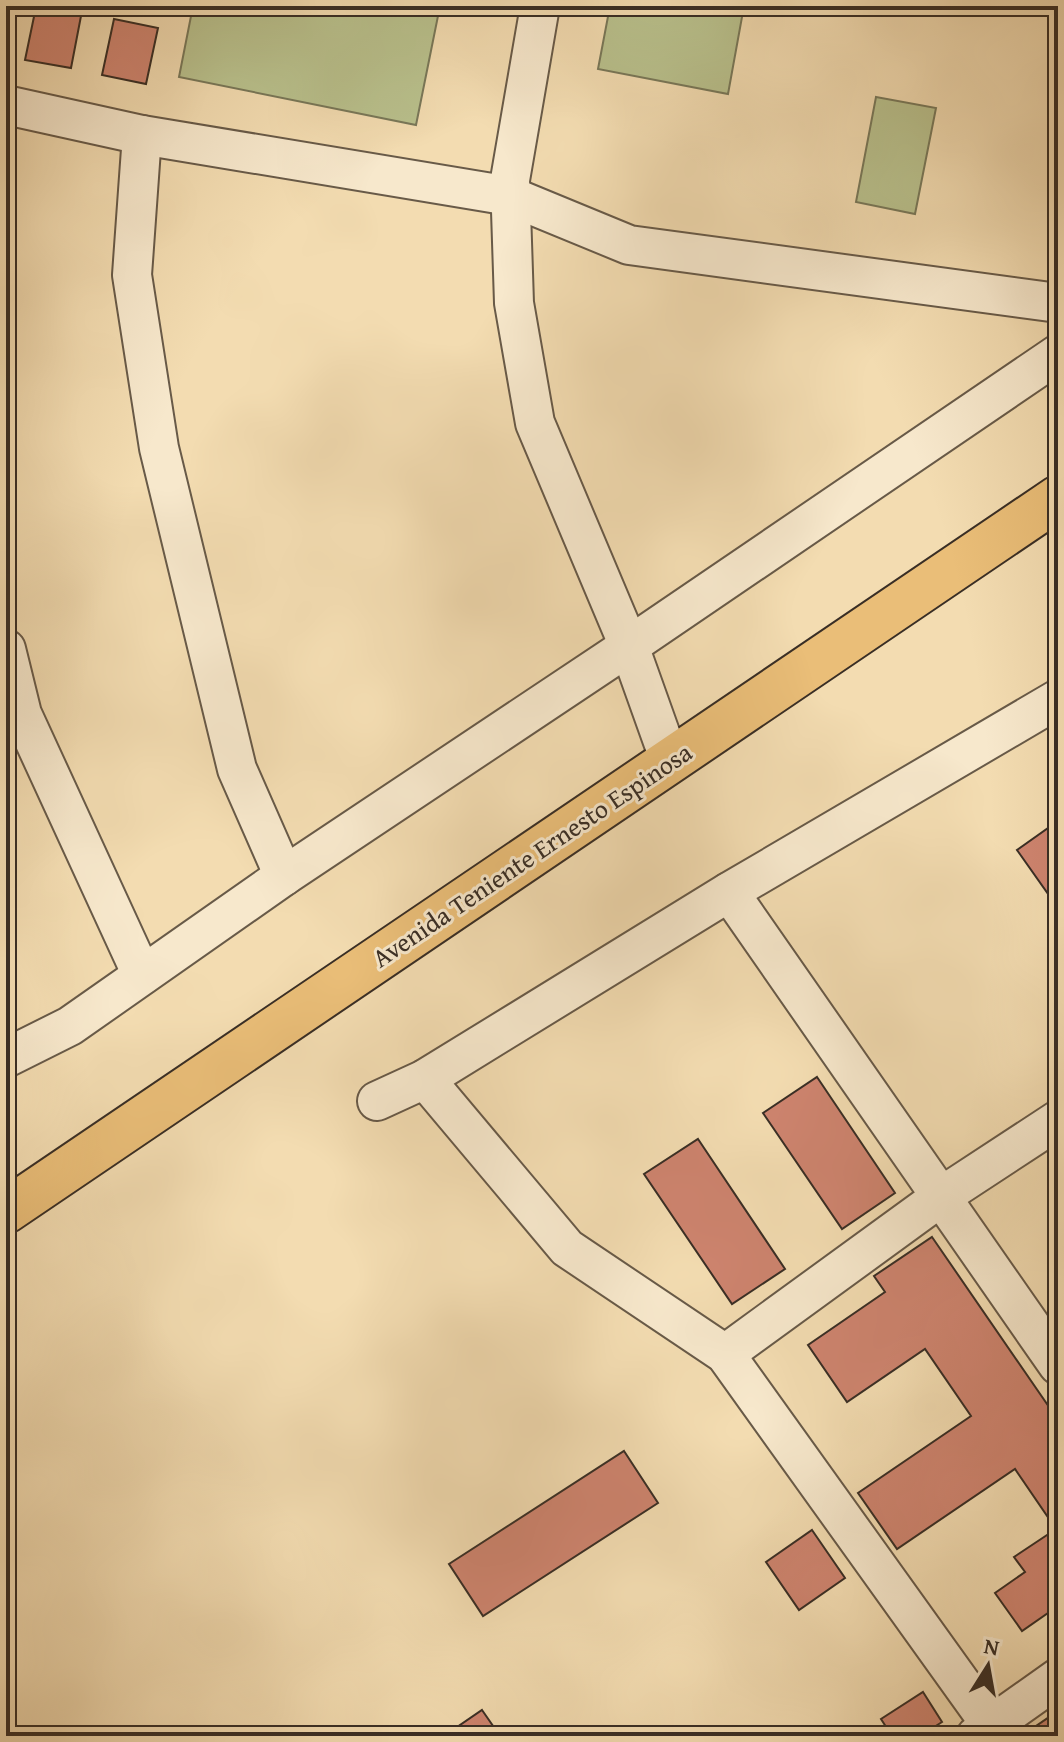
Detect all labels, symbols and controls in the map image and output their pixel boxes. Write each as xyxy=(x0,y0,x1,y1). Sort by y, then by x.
street label: Avenida Teniente Ernesto Espinosa xyxy=(364,732,700,977)
north arrow xyxy=(948,1626,1028,1706)
text: N xyxy=(982,1629,1002,1664)

